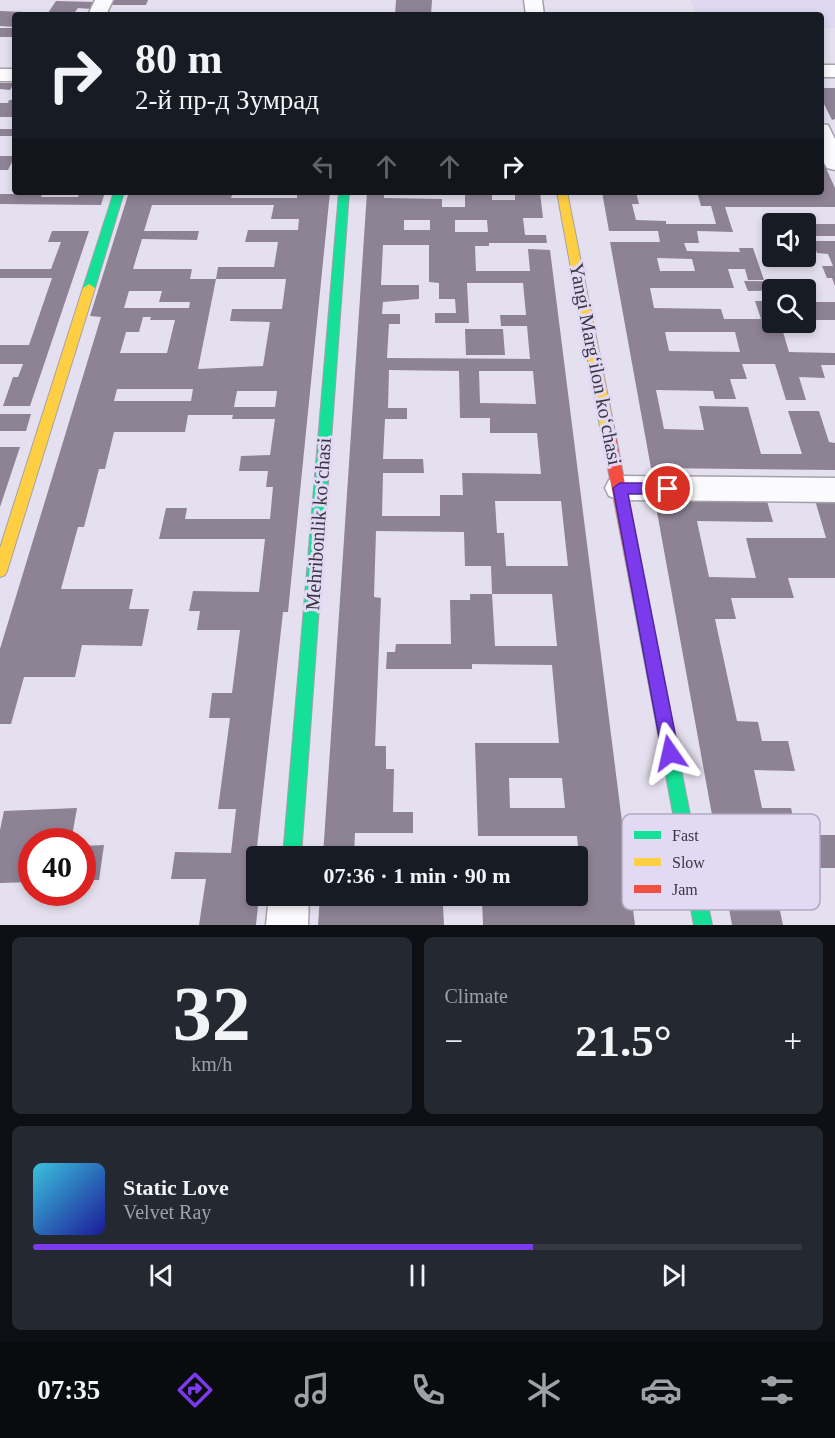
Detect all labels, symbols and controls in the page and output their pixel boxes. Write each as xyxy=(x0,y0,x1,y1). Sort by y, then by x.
icon: right xyxy=(36,36,114,114)
text: 80 m xyxy=(135,36,223,82)
text: 2-й пр-д Зумрад xyxy=(135,85,319,115)
icon: left xyxy=(307,150,340,183)
icon: ahead xyxy=(370,150,403,183)
icon: ahead xyxy=(433,150,466,183)
icon: right xyxy=(496,150,529,183)
map controls xyxy=(762,213,816,333)
button: sound xyxy=(762,213,816,267)
street label: Yangi Margʻilon koʻchasi xyxy=(565,261,626,468)
button: search xyxy=(762,279,816,333)
street label: Mehribonlik koʻchasi xyxy=(301,437,335,611)
pin xyxy=(642,463,693,514)
icon: arrive xyxy=(651,472,684,505)
position arrow xyxy=(638,721,702,785)
legend xyxy=(622,814,820,910)
text: Fast xyxy=(672,827,699,844)
speed limit sign: 40 xyxy=(18,828,96,906)
text: Slow xyxy=(672,854,705,871)
text: 07:36 · 1 min · 90 m xyxy=(324,863,511,888)
text: Jam xyxy=(672,881,698,898)
text: 32 xyxy=(173,970,251,1057)
text: Climate xyxy=(445,985,508,1007)
text: 21.5° xyxy=(575,1016,672,1066)
text: − xyxy=(445,1023,463,1059)
text: + xyxy=(783,1023,802,1059)
text: km/h xyxy=(191,1053,232,1075)
text: Static Love xyxy=(123,1175,229,1200)
text: Velvet Ray xyxy=(123,1201,211,1223)
icon: previous xyxy=(145,1259,178,1292)
icon: pause xyxy=(401,1259,434,1292)
icon: next xyxy=(657,1259,690,1292)
icon: directions xyxy=(174,1369,216,1411)
icon: music xyxy=(291,1369,333,1411)
icon: phone xyxy=(407,1369,449,1411)
icon: climate xyxy=(523,1369,565,1411)
icon: car xyxy=(640,1369,682,1411)
icon: filters xyxy=(756,1369,798,1411)
text: 07:35 xyxy=(37,1375,100,1405)

